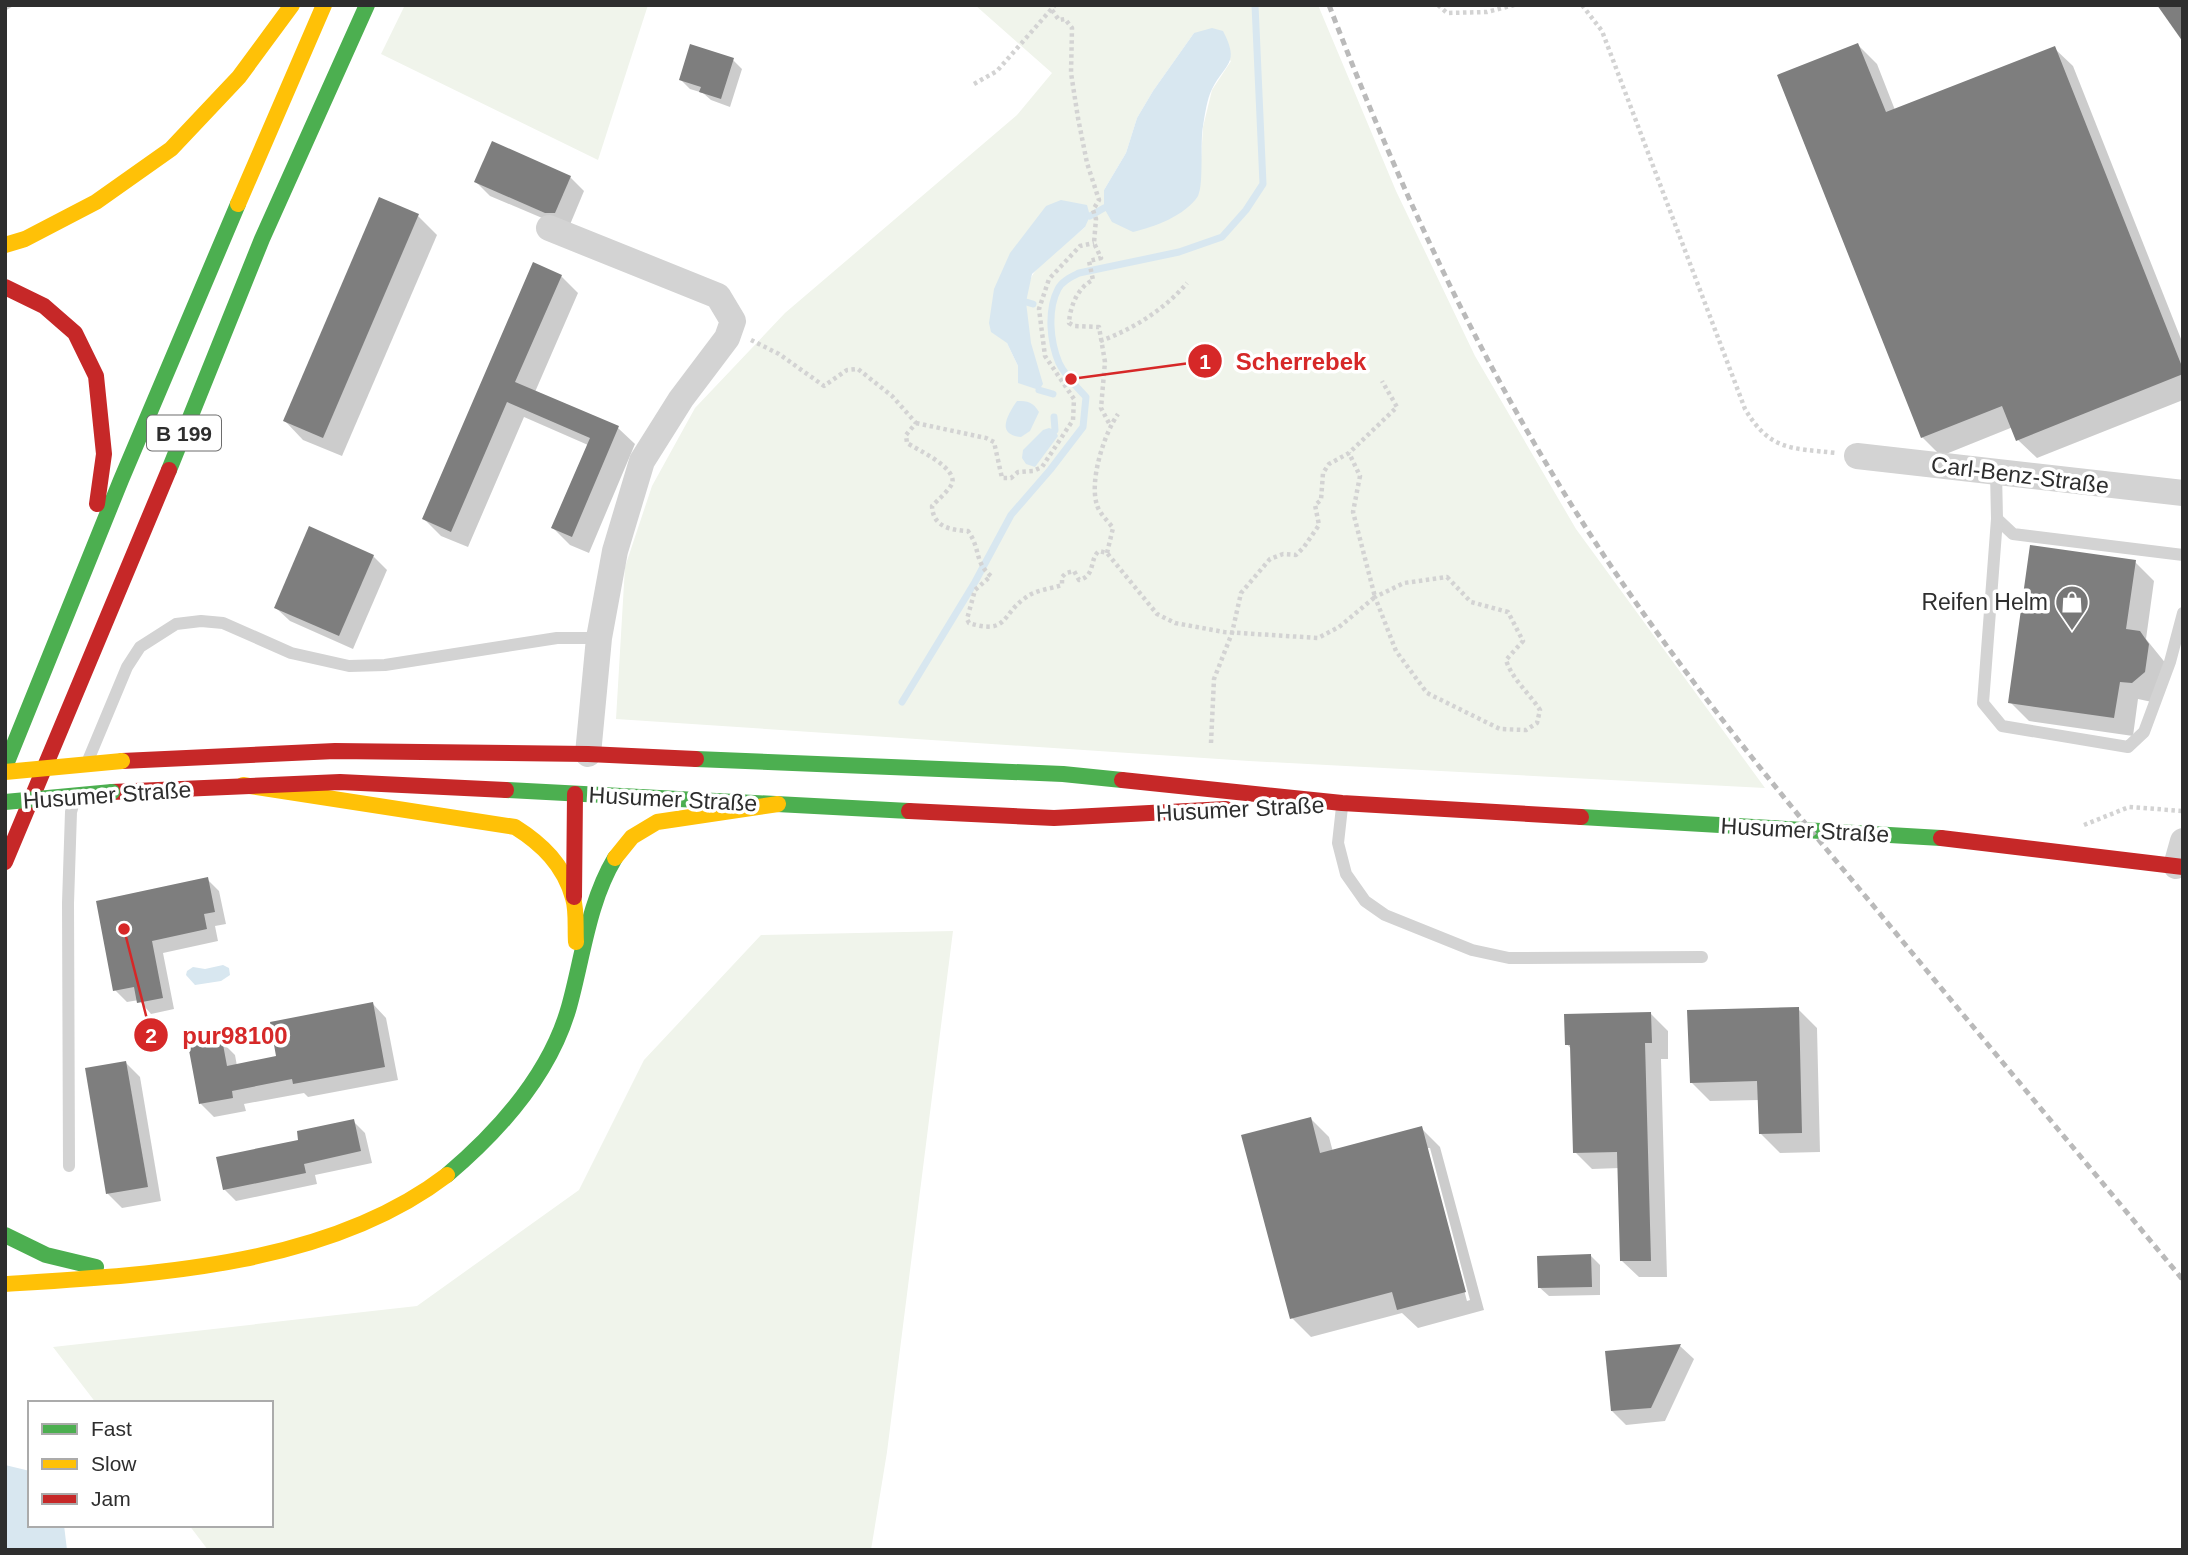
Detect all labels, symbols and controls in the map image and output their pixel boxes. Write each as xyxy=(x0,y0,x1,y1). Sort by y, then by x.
callout: Scherrebek xyxy=(1187,339,1381,384)
text: Scherrebek xyxy=(1236,348,1367,375)
text: 1 xyxy=(1199,350,1211,373)
road number: B 199 xyxy=(147,416,221,450)
street label: Carl-Benz-Straße xyxy=(1930,451,2110,499)
shop icon: Reifen Helm xyxy=(2053,583,2091,632)
place label: Reifen Helm xyxy=(1921,589,2048,615)
street label: Husumer Straße xyxy=(22,776,192,814)
street label: Husumer Straße xyxy=(588,782,758,816)
street label: Husumer Straße xyxy=(1155,792,1325,826)
street label: Husumer Straße xyxy=(1720,813,1890,847)
callout: pur98100 xyxy=(133,1013,302,1058)
text: pur98100 xyxy=(182,1022,288,1049)
text: 2 xyxy=(145,1024,157,1047)
legend xyxy=(28,1401,273,1527)
text: Fast xyxy=(91,1417,132,1440)
text: Slow xyxy=(91,1452,137,1475)
text: Jam xyxy=(91,1487,131,1510)

